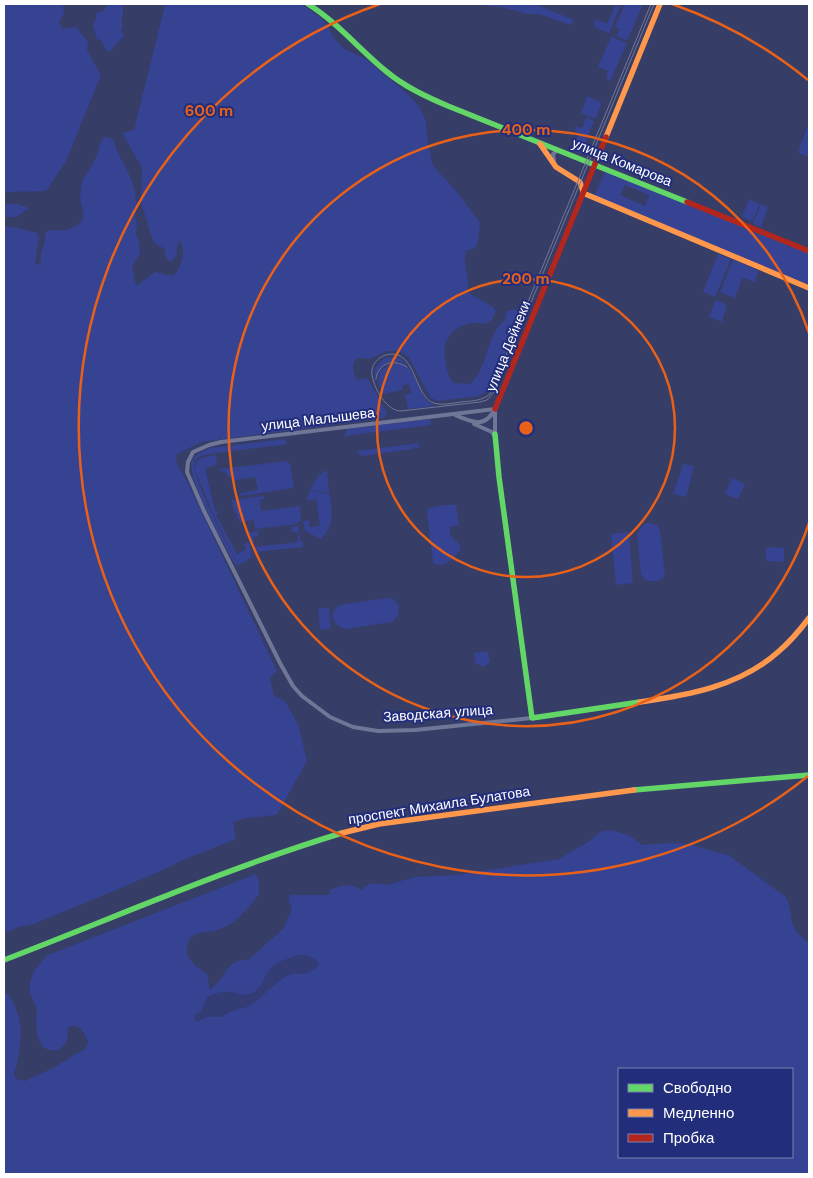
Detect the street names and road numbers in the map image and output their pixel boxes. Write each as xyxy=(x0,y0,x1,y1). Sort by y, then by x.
street label: улица Комарова xyxy=(569,134,675,190)
street label: улица Дейнеки xyxy=(482,298,534,394)
street label: улица Малышева xyxy=(260,403,376,435)
street label: Заводская улица xyxy=(382,700,494,726)
street label: проспект Михаила Булатова xyxy=(347,782,531,828)

